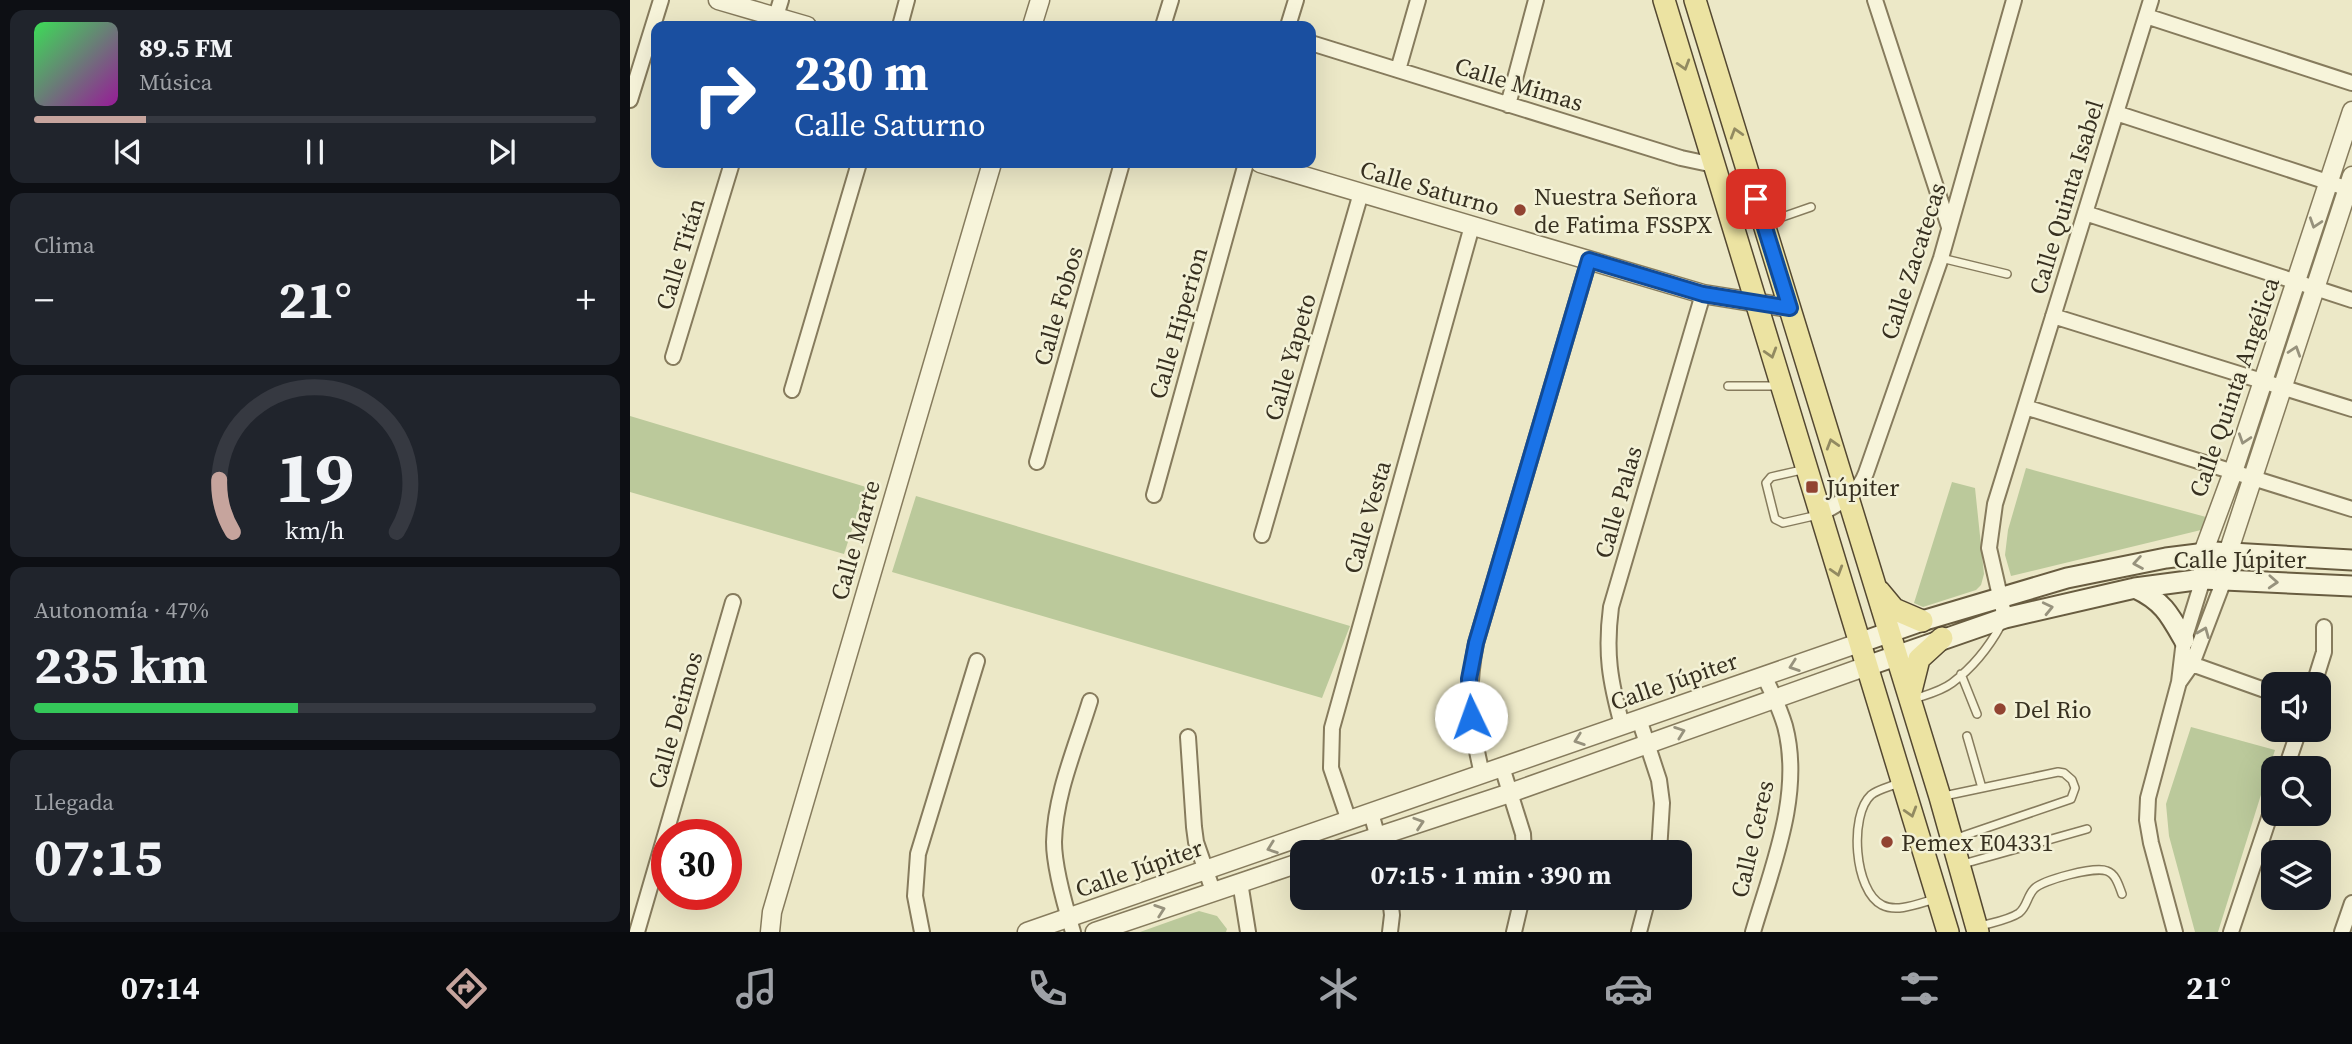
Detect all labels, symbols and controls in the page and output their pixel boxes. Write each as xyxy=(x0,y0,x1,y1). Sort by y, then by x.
text: 89.5 FM xyxy=(139,30,233,66)
text: 230 m xyxy=(794,39,929,106)
icon: right xyxy=(679,49,770,140)
street label: Calle Mimas xyxy=(1451,49,1587,119)
one-way arrow xyxy=(1675,59,1690,71)
text: Música xyxy=(139,66,212,98)
street label: Calle Quinta Isabel xyxy=(2021,96,2111,298)
text: Calle Saturno xyxy=(794,103,986,147)
one-way arrow xyxy=(1730,128,1745,140)
icon: previous xyxy=(109,133,147,171)
icon: pause xyxy=(296,133,334,171)
icon: next xyxy=(483,133,521,171)
street label: Calle Saturno xyxy=(1356,152,1504,224)
pin xyxy=(1726,169,1786,229)
street label: Calle Zacatecas xyxy=(1872,178,1954,344)
place label: Nuestra Señora de Fatima FSSPX xyxy=(1534,180,1713,241)
icon: arrive xyxy=(1737,180,1775,218)
street label: Calle Titán xyxy=(647,194,713,314)
marker: Nuestra Señora de Fatima FSSPX xyxy=(1512,202,1528,218)
one-way arrow xyxy=(2309,216,2323,228)
text: Clima xyxy=(34,229,95,261)
street label: Calle Fobos xyxy=(1025,242,1091,370)
street label: Calle Hiperion xyxy=(1141,243,1215,403)
text: 21° xyxy=(278,264,352,335)
street label: Calle Quinta Angélica xyxy=(2181,272,2287,501)
text: − xyxy=(34,274,54,326)
text: + xyxy=(576,274,596,326)
street label: Calle Yapeto xyxy=(1256,289,1324,425)
one-way arrow xyxy=(2287,345,2302,357)
one-way arrow xyxy=(1763,347,1778,359)
text: 19 xyxy=(276,427,354,526)
one-way arrow xyxy=(2238,432,2252,444)
one-way arrow xyxy=(1826,439,1841,451)
street label: Calle Palas xyxy=(1586,442,1650,562)
street label: Calle Vesta xyxy=(1335,456,1399,577)
place label: Júpiter xyxy=(1825,471,1899,504)
street label: Calle Marte xyxy=(822,476,888,604)
marker: Júpiter xyxy=(1804,479,1820,495)
text: km/h xyxy=(285,513,345,547)
street label: Calle Júpiter xyxy=(2174,543,2306,576)
one-way arrow xyxy=(2132,555,2144,570)
one-way arrow xyxy=(1829,565,1844,577)
one-way arrow xyxy=(2267,574,2278,589)
text: Autonomía · 47% xyxy=(34,594,209,626)
one-way arrow xyxy=(2042,602,2054,616)
one-way arrow xyxy=(2196,627,2210,639)
text: 235 km xyxy=(34,629,208,700)
street label: Calle Júpiter xyxy=(1606,644,1742,718)
street label: Calle Deimos xyxy=(640,648,710,792)
one-way arrow xyxy=(1789,658,1801,672)
map controls xyxy=(2261,672,2331,910)
button: sound xyxy=(2261,672,2331,742)
position arrow xyxy=(1434,680,1508,754)
place label: Del Rio xyxy=(2014,693,2092,726)
marker: Del Rio xyxy=(1992,701,2008,717)
one-way arrow xyxy=(1673,726,1685,740)
one-way arrow xyxy=(1574,732,1586,746)
button: search xyxy=(2261,756,2331,826)
street label: Calle Ceres xyxy=(1722,777,1782,901)
text: Llegada xyxy=(34,786,114,818)
one-way arrow xyxy=(1903,806,1918,818)
one-way arrow xyxy=(1412,817,1424,831)
speed limit sign: 30 xyxy=(651,819,742,910)
text: 07:15 xyxy=(34,821,162,892)
place label: Pemex E04331 xyxy=(1901,826,2053,859)
street label: Calle Júpiter xyxy=(1071,831,1207,905)
marker: Pemex E04331 xyxy=(1879,834,1895,850)
one-way arrow xyxy=(1267,840,1279,854)
button: layers xyxy=(2261,840,2331,910)
text: 07:15 · 1 min · 390 m xyxy=(1371,857,1611,893)
one-way arrow xyxy=(1153,904,1165,918)
icon: directions xyxy=(442,964,491,1013)
icon: music xyxy=(732,964,781,1013)
icon: phone xyxy=(1023,964,1072,1013)
icon: climate xyxy=(1314,964,1363,1013)
icon: car xyxy=(1604,964,1653,1013)
icon: filters xyxy=(1895,964,1944,1013)
text: 07:14 xyxy=(121,966,200,1010)
text: 21° xyxy=(2186,966,2231,1010)

